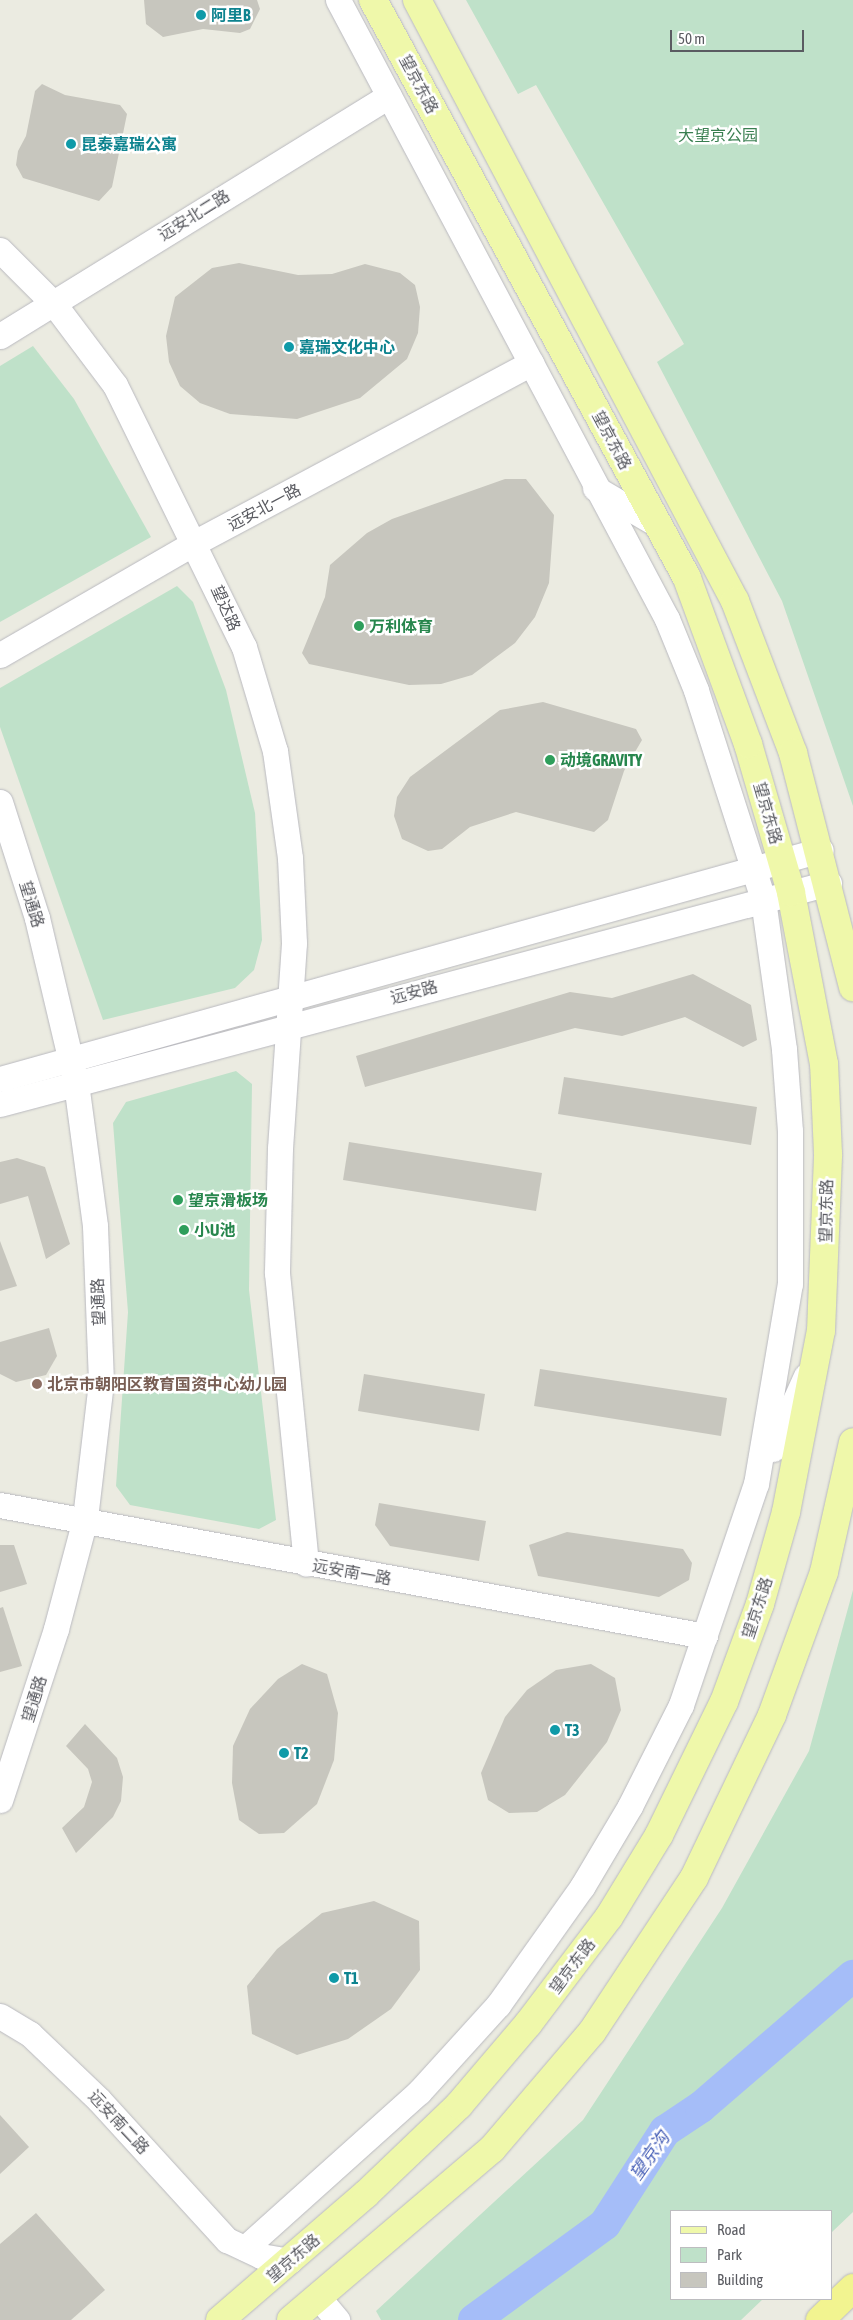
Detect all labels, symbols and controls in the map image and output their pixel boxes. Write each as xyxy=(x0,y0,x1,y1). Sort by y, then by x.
place label: 阿里B xyxy=(211,5,251,25)
marker: 阿里B xyxy=(195,9,207,21)
scale bar xyxy=(673,20,807,52)
text: 50 m xyxy=(678,30,705,47)
street label: 望京东路 xyxy=(396,51,442,117)
park label: 大望京公园 xyxy=(678,125,758,145)
place label: 昆泰嘉瑞公寓 xyxy=(81,134,177,154)
marker: 昆泰嘉瑞公寓 xyxy=(65,138,77,150)
street label: 远安北二路 xyxy=(155,186,233,244)
place label: 嘉瑞文化中心 xyxy=(299,337,395,357)
marker: 嘉瑞文化中心 xyxy=(283,341,295,353)
street label: 望京东路 xyxy=(589,407,635,473)
street label: 远安北一路 xyxy=(224,480,304,534)
street label: 望达路 xyxy=(207,582,245,634)
place label: 万利体育 xyxy=(369,616,433,636)
marker: 万利体育 xyxy=(353,620,365,632)
place label: 动境GRAVITY xyxy=(560,750,642,770)
marker: 动境GRAVITY xyxy=(544,754,556,766)
street label: 望京东路 xyxy=(750,780,786,846)
street label: 望通路 xyxy=(16,878,48,930)
street label: 远安路 xyxy=(388,977,440,1007)
street label: 望京东路 xyxy=(816,1179,836,1243)
place label: 望京滑板场 xyxy=(188,1190,268,1210)
marker: 望京滑板场 xyxy=(172,1194,184,1206)
place label: 小U池 xyxy=(194,1220,235,1240)
marker: 小U池 xyxy=(178,1224,190,1236)
street label: 望通路 xyxy=(88,1278,108,1326)
place label: 北京市朝阳区教育国资中心幼儿园 xyxy=(47,1374,287,1394)
marker: 北京市朝阳区教育国资中心幼儿园 xyxy=(31,1378,43,1390)
street label: 远安南一路 xyxy=(311,1556,393,1588)
street label: 望京东路 xyxy=(738,1575,776,1641)
street label: 望通路 xyxy=(18,1673,50,1725)
place label: T3 xyxy=(565,1720,580,1740)
marker: T3 xyxy=(549,1724,561,1736)
place label: T2 xyxy=(294,1743,309,1763)
marker: T2 xyxy=(278,1747,290,1759)
street label: 望京东路 xyxy=(545,1935,599,1997)
place label: T1 xyxy=(344,1968,359,1988)
marker: T1 xyxy=(328,1972,340,1984)
street label: 远安南二路 xyxy=(85,2086,153,2158)
water label: 望京沟 xyxy=(626,2128,674,2184)
legend xyxy=(670,2210,833,2300)
text: Road xyxy=(717,2221,746,2238)
street label: 望京东路 xyxy=(263,2230,323,2286)
text: Park xyxy=(717,2246,742,2263)
text: Building xyxy=(717,2271,763,2288)

